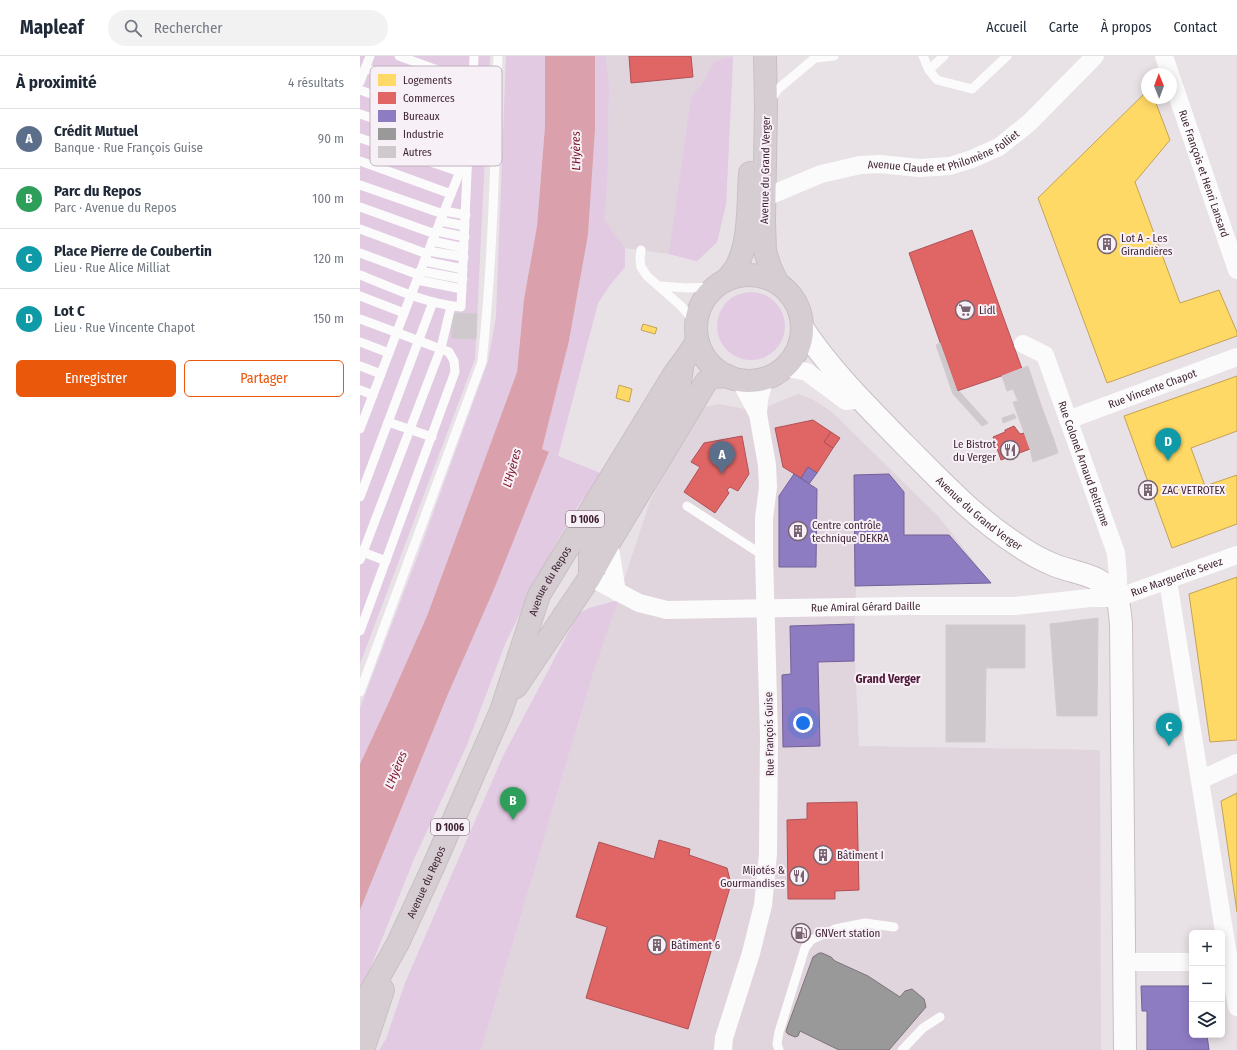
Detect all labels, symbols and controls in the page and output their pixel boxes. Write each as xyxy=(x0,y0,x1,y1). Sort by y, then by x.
search box xyxy=(108,10,388,46)
text: Mapleaf xyxy=(20,16,84,39)
icon: search xyxy=(122,17,144,39)
text: Rechercher xyxy=(154,19,223,37)
text: Accueil xyxy=(986,19,1027,36)
text: Carte xyxy=(1049,19,1079,36)
text: À propos xyxy=(1101,19,1152,36)
text: Contact xyxy=(1174,19,1217,36)
legend xyxy=(370,66,502,166)
north arrow xyxy=(1141,68,1177,104)
text: À proximité xyxy=(16,72,97,93)
text: Logements xyxy=(403,74,452,87)
text: 4 résultats xyxy=(288,75,344,90)
text: Commerces xyxy=(403,92,455,105)
street label: Rue François et Henri Lansard xyxy=(1176,108,1231,239)
text: Bureaux xyxy=(403,110,440,123)
street label: Avenue du Grand Verger xyxy=(758,116,773,224)
text: Crédit Mutuel xyxy=(54,122,138,140)
street label: Avenue Claude et Philomène Folliet xyxy=(867,127,1022,175)
text: Industrie xyxy=(403,128,444,141)
text: A xyxy=(25,131,33,146)
text: 90 m xyxy=(318,131,344,146)
water label: L'Hyères xyxy=(569,131,583,171)
text: Banque · Rue François Guise xyxy=(54,140,203,155)
text: Autres xyxy=(403,146,432,159)
text: Parc du Repos xyxy=(54,182,141,200)
text: B xyxy=(25,191,33,206)
text: 100 m xyxy=(312,191,344,206)
text: Parc · Avenue du Repos xyxy=(54,200,177,215)
place label: Lot A - Les Girandières xyxy=(1121,232,1173,258)
building icon: Lot A - Les Girandières xyxy=(1096,233,1118,255)
text: Place Pierre de Coubertin xyxy=(54,242,212,260)
text: C xyxy=(26,251,32,266)
text: 120 m xyxy=(313,251,344,266)
text: Lieu · Rue Alice Milliat xyxy=(54,260,170,275)
supermarket icon: Lidl xyxy=(954,299,976,321)
text: Lot C xyxy=(54,302,85,320)
place label: Lidl xyxy=(979,304,996,317)
text: D xyxy=(25,311,33,326)
text: 150 m xyxy=(313,311,344,326)
text: Lieu · Rue Vincente Chapot xyxy=(54,320,195,335)
button: Enregistrer xyxy=(16,360,176,397)
button: Partager xyxy=(184,360,344,397)
street label: Rue Vincente Chapot xyxy=(1107,367,1199,411)
street label: Rue Colonel Arnaud Beltrame xyxy=(1055,399,1112,528)
pin: D xyxy=(1155,428,1181,461)
place label: Le Bistrot du Verger xyxy=(953,438,996,464)
restaurant icon: Le Bistrot du Verger xyxy=(999,439,1021,461)
pin: A xyxy=(709,441,735,474)
water label: L'Hyères xyxy=(500,447,524,489)
street label: Avenue du Grand Verger xyxy=(933,474,1025,553)
building icon: ZAC VETROTEX xyxy=(1137,479,1159,501)
place label: ZAC VETROTEX xyxy=(1162,484,1226,497)
road number: D 1006 xyxy=(566,511,604,527)
place label: Centre contrôle technique DEKRA xyxy=(812,519,889,545)
building icon: Centre contrôle technique DEKRA xyxy=(787,520,809,542)
street label: Avenue du Repos xyxy=(527,544,574,618)
street label: Rue Marguerite Sevez xyxy=(1129,555,1225,600)
street label: Rue Amiral Gérard Daille xyxy=(811,600,920,615)
district label: Grand Verger xyxy=(856,672,921,686)
street label: Rue François Guise xyxy=(762,692,777,776)
your location xyxy=(793,713,813,733)
pin: C xyxy=(1156,713,1182,746)
water label: L'Hyères xyxy=(382,749,410,791)
pin: B xyxy=(500,787,526,820)
road number: D 1006 xyxy=(431,819,469,835)
street label: Avenue du Repos xyxy=(404,844,449,920)
building icon: Bâtiment I xyxy=(812,844,834,866)
place label: Bâtiment I xyxy=(837,849,884,862)
place label: Mijotés & Gourmandises xyxy=(720,864,785,890)
restaurant icon: Mijotés & Gourmandises xyxy=(788,865,810,887)
fuel station icon: GNVert station xyxy=(790,922,812,944)
place label: GNVert station xyxy=(815,927,880,940)
map controls xyxy=(1189,930,1225,1038)
button: + xyxy=(1189,930,1225,966)
building icon: Bâtiment 6 xyxy=(646,934,668,956)
place label: Bâtiment 6 xyxy=(671,939,721,952)
button: − xyxy=(1189,966,1225,1002)
button: layers xyxy=(1189,1002,1225,1038)

